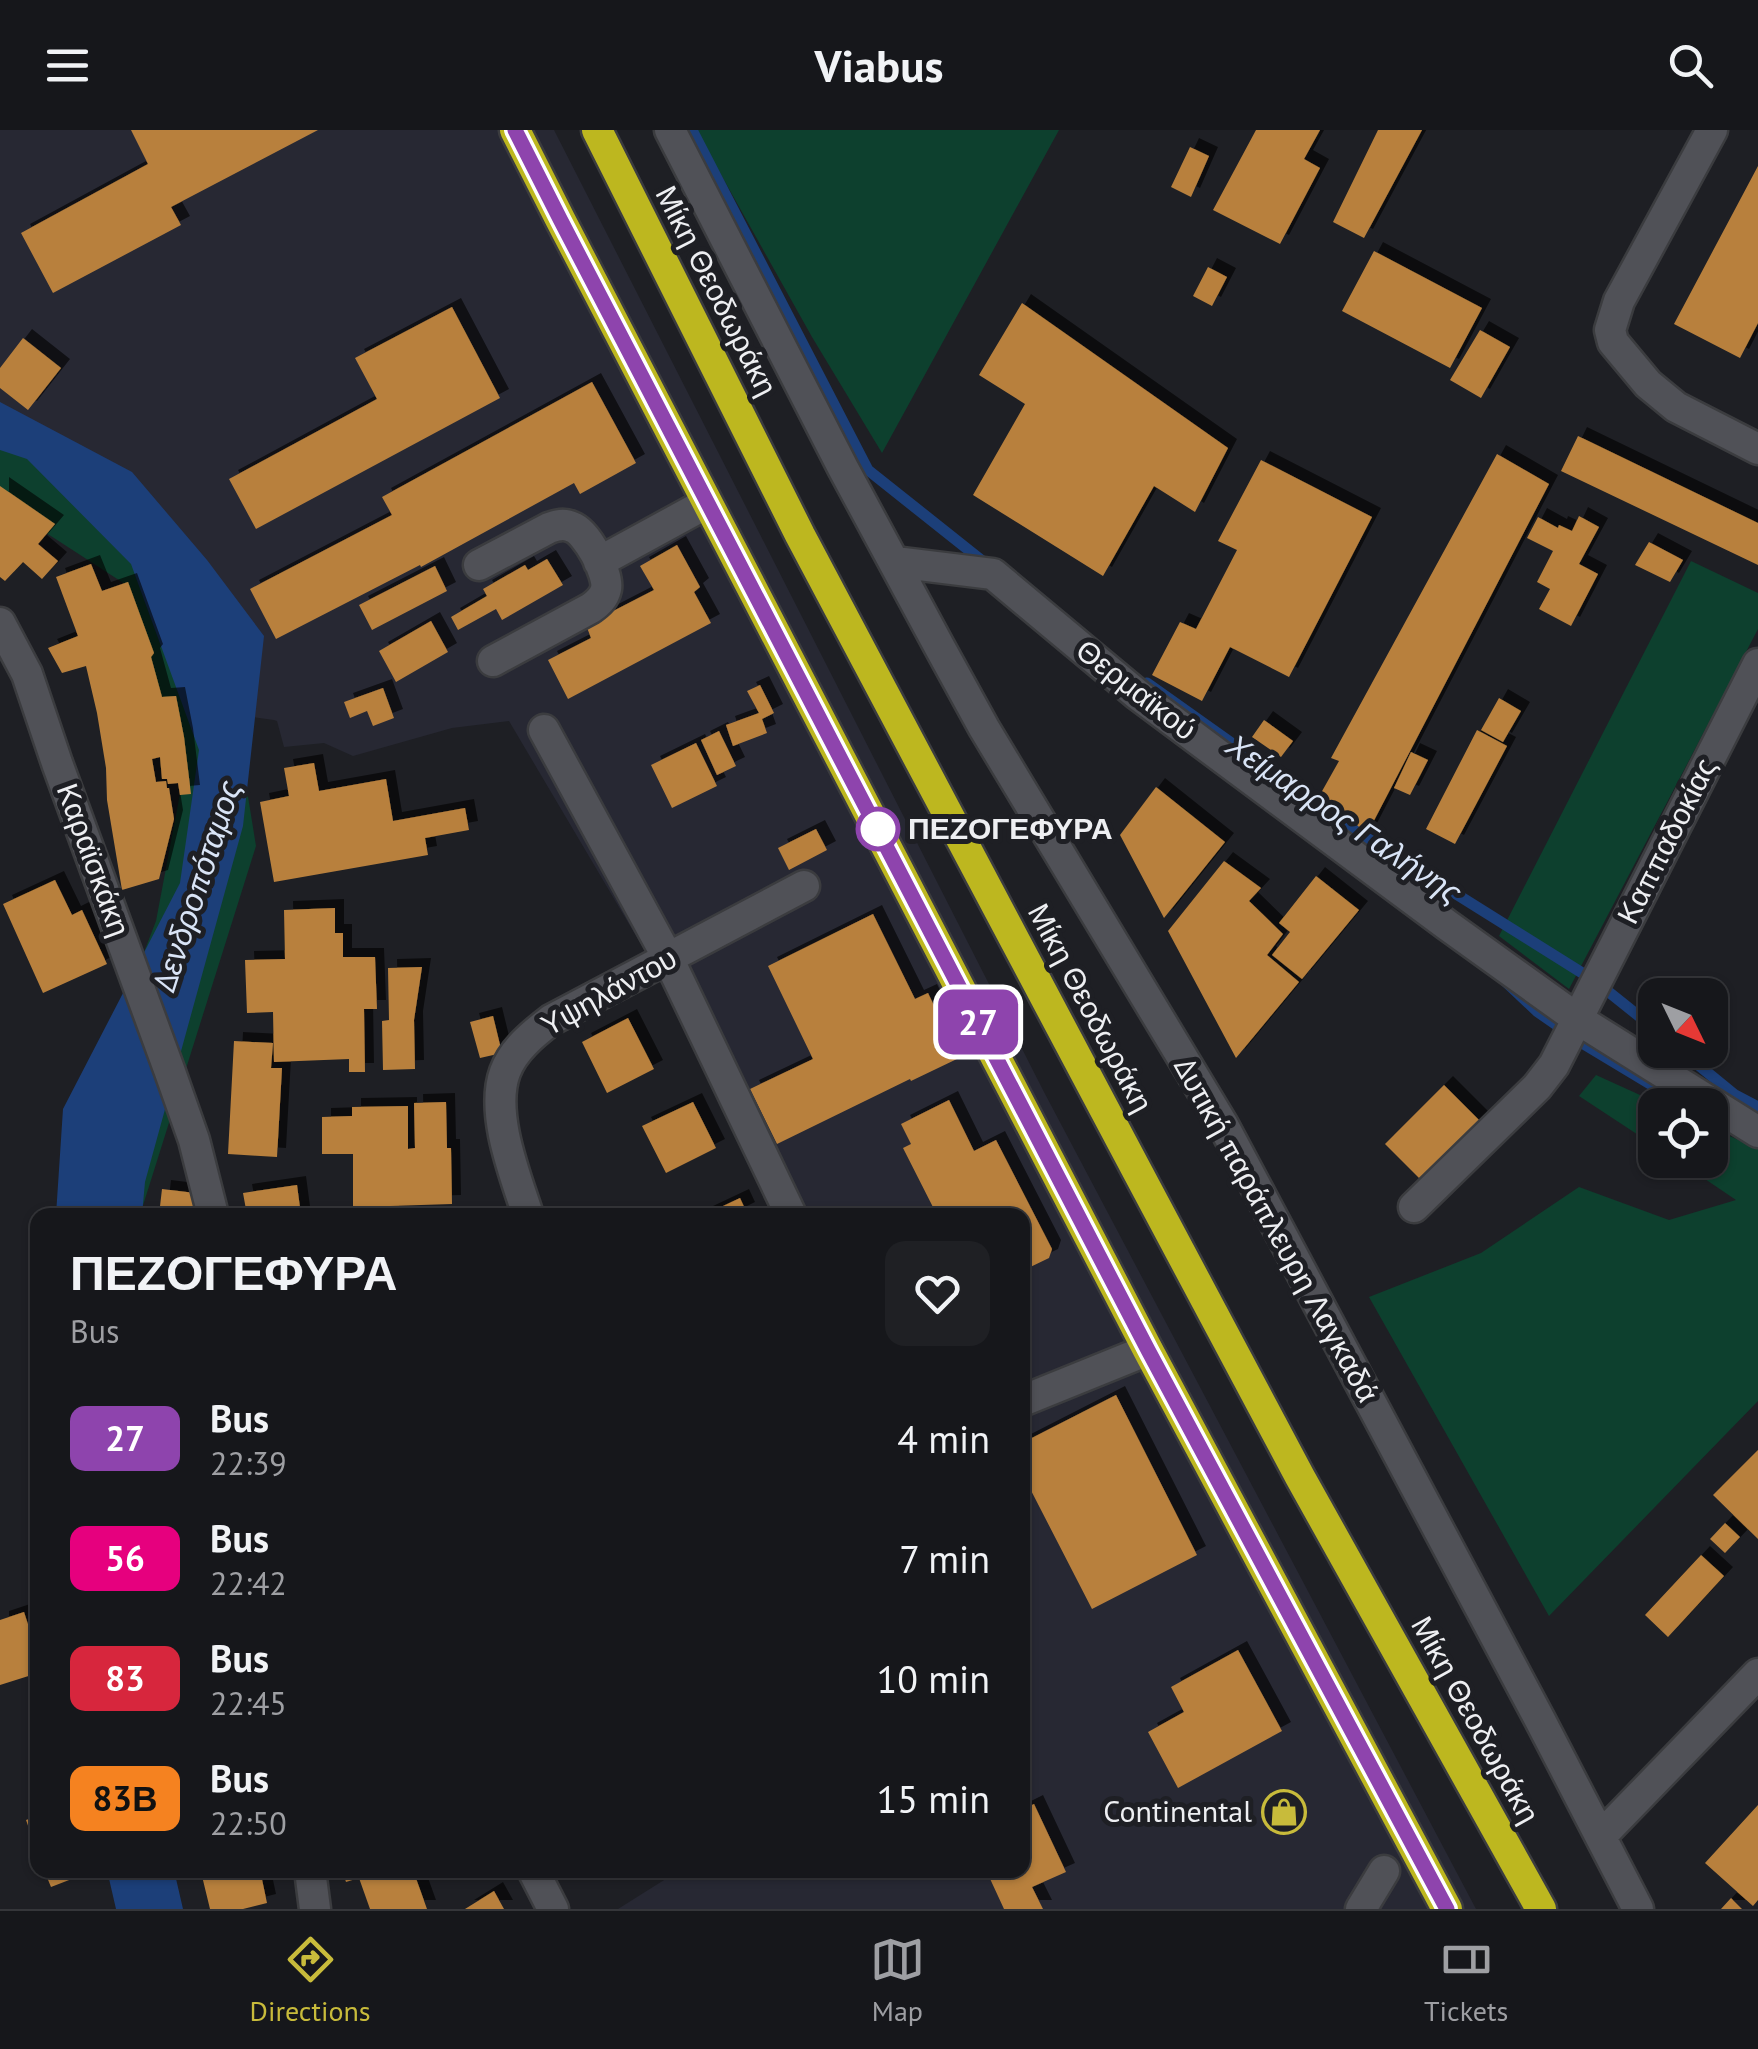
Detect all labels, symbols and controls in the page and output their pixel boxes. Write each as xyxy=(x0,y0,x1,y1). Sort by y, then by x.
text: Viabus xyxy=(815,36,943,94)
icon: menu xyxy=(40,38,95,93)
icon: search xyxy=(1663,38,1718,93)
street label: Μίκη Θεοδωράκη xyxy=(648,179,787,402)
street label: Θερμαϊκού xyxy=(1069,630,1205,748)
water label: Χείμαρρος Γαλήνης xyxy=(1218,723,1471,913)
street label: Καππαδοκίας xyxy=(1607,751,1724,930)
water label: Δενδροπόταμος xyxy=(142,774,250,997)
street label: Καραϊσκάκη xyxy=(49,778,140,941)
marker: ΠΕΖΟΓΕΦΥΡΑ xyxy=(857,808,899,850)
place label: ΠΕΖΟΓΕΦΥΡΑ xyxy=(908,808,1113,847)
street label: Μίκη Θεοδωράκη xyxy=(1020,896,1163,1118)
street label: Υψηλάντου xyxy=(533,937,683,1044)
north arrow xyxy=(1638,978,1728,1068)
map controls xyxy=(1638,978,1728,1178)
line badge: 27 xyxy=(933,990,1023,1054)
text: 27 xyxy=(958,999,998,1045)
street label: Δυτική παράπλευρη Λαγκαδά xyxy=(1166,1050,1388,1408)
button: locate xyxy=(1638,1088,1728,1178)
text: ΠΕΖΟΓΕΦΥΡΑ xyxy=(70,1241,397,1303)
button: heart xyxy=(885,1241,990,1346)
text: Bus xyxy=(70,1310,119,1352)
text: Bus xyxy=(210,1393,269,1442)
text: 4 min xyxy=(897,1414,990,1463)
text: 27 xyxy=(105,1415,145,1461)
text: 22:39 xyxy=(210,1442,287,1484)
text: Bus xyxy=(210,1513,269,1562)
text: 7 min xyxy=(899,1534,990,1583)
text: 56 xyxy=(105,1535,145,1581)
text: 22:42 xyxy=(210,1562,287,1604)
street label: Μίκη Θεοδωράκη xyxy=(1403,1609,1549,1830)
text: Bus xyxy=(210,1633,269,1682)
text: 10 min xyxy=(877,1654,990,1703)
text: 83 xyxy=(105,1655,145,1701)
text: 22:45 xyxy=(210,1682,287,1724)
text: Bus xyxy=(210,1753,269,1802)
text: 15 min xyxy=(877,1774,990,1823)
text: 83Β xyxy=(93,1775,157,1821)
shop icon: Continental xyxy=(1261,1789,1307,1835)
place label: Continental xyxy=(1103,1791,1252,1830)
text: 22:50 xyxy=(210,1802,287,1844)
tab: Directions xyxy=(250,1932,371,2029)
tab: Map xyxy=(870,1932,925,2029)
tab: Tickets xyxy=(1424,1932,1508,2029)

